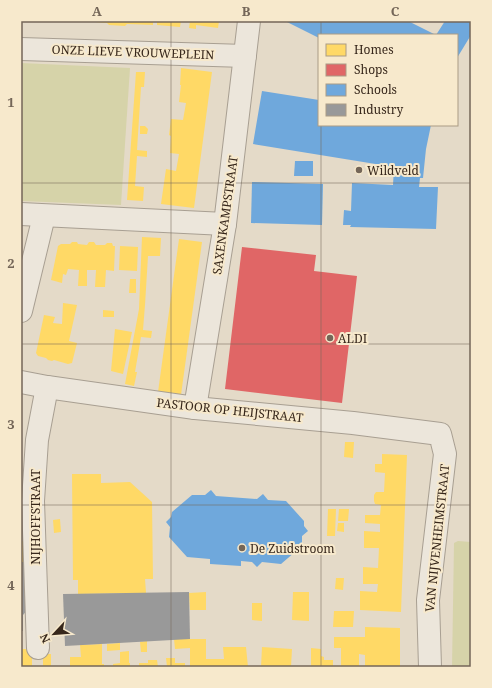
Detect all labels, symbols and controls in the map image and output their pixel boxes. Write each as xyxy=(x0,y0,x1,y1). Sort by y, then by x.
text: A xyxy=(92,2,102,20)
text: B xyxy=(242,2,251,20)
text: C xyxy=(391,2,400,20)
legend xyxy=(318,34,458,126)
street label: ONZE LIEVE VROUWEPLEIN xyxy=(51,41,215,63)
text: Homes xyxy=(354,41,394,58)
text: Shops xyxy=(354,61,388,78)
text: Schools xyxy=(354,81,397,98)
text: 1 xyxy=(7,93,15,111)
text: Industry xyxy=(354,101,403,118)
street label: SAXENKAMPSTRAAT xyxy=(208,154,242,275)
place label: Wildveld xyxy=(367,162,420,179)
marker: Wildveld xyxy=(354,165,364,175)
text: 2 xyxy=(7,254,15,272)
place label: ALDI xyxy=(338,330,367,347)
marker: ALDI xyxy=(325,333,335,343)
street label: PASTOOR OP HEIJSTRAAT xyxy=(156,394,305,426)
text: 3 xyxy=(7,415,15,433)
street label: VAN NIJVENHEIMSTRAAT xyxy=(421,463,453,613)
street label: NIJHOFFSTRAAT xyxy=(27,469,44,565)
place label: De Zuidstroom xyxy=(250,540,335,557)
marker: De Zuidstroom xyxy=(237,543,247,553)
text: 4 xyxy=(7,576,15,594)
north arrow xyxy=(34,614,74,654)
text: N xyxy=(36,631,53,646)

